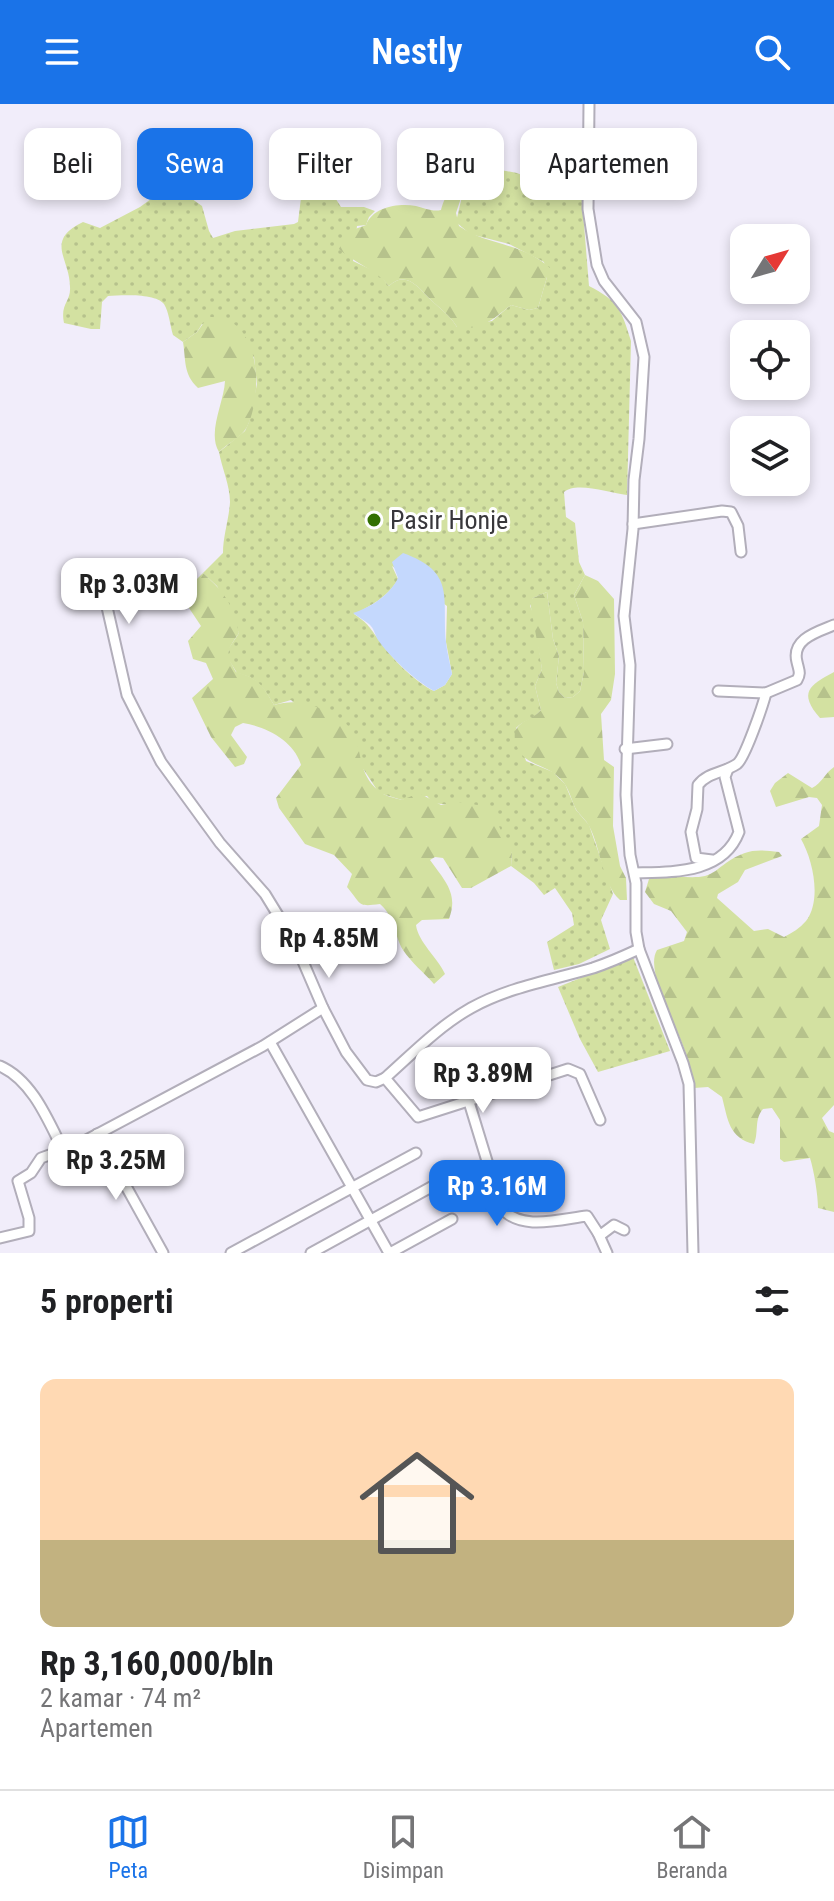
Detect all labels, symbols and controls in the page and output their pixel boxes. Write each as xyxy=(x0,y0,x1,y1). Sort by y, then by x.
icon: menu xyxy=(40,30,84,74)
icon: search xyxy=(750,30,794,74)
text: Nestly xyxy=(371,31,463,73)
chip: Beli xyxy=(24,128,121,200)
chip: Sewa xyxy=(137,128,253,200)
chip: Filter xyxy=(269,128,381,200)
chip: Baru xyxy=(397,128,504,200)
chip: Apartemen xyxy=(520,128,697,200)
north arrow xyxy=(730,224,810,304)
map controls xyxy=(730,224,810,496)
button: locate xyxy=(730,320,810,400)
button: layers xyxy=(730,416,810,496)
place label: Pasir Honje xyxy=(390,505,508,535)
marker: Pasir Honje xyxy=(365,511,383,529)
pin: Rp 3.03M xyxy=(46,558,212,626)
text: Rp 3.03M xyxy=(79,569,179,599)
pin: Rp 4.85M xyxy=(246,912,412,980)
text: Rp 4.85M xyxy=(279,923,379,953)
pin: Rp 3.89M xyxy=(400,1047,566,1115)
text: Rp 3.89M xyxy=(433,1058,533,1088)
pin: Rp 3.25M xyxy=(33,1134,199,1202)
text: Rp 3.25M xyxy=(66,1145,166,1175)
pin: Rp 3.16M xyxy=(414,1160,580,1228)
text: Rp 3.16M xyxy=(447,1171,547,1201)
icon: filters xyxy=(750,1279,794,1323)
text: 5 properti xyxy=(40,1281,174,1321)
icon: home xyxy=(345,1431,489,1575)
text: Rp 3,160,000/bln xyxy=(40,1643,274,1683)
text: 2 kamar · 74 m² xyxy=(40,1683,201,1713)
text: Apartemen xyxy=(40,1713,153,1743)
tab: Peta xyxy=(106,1810,150,1883)
tab: Disimpan xyxy=(363,1810,444,1883)
tab: Beranda xyxy=(657,1810,728,1883)

